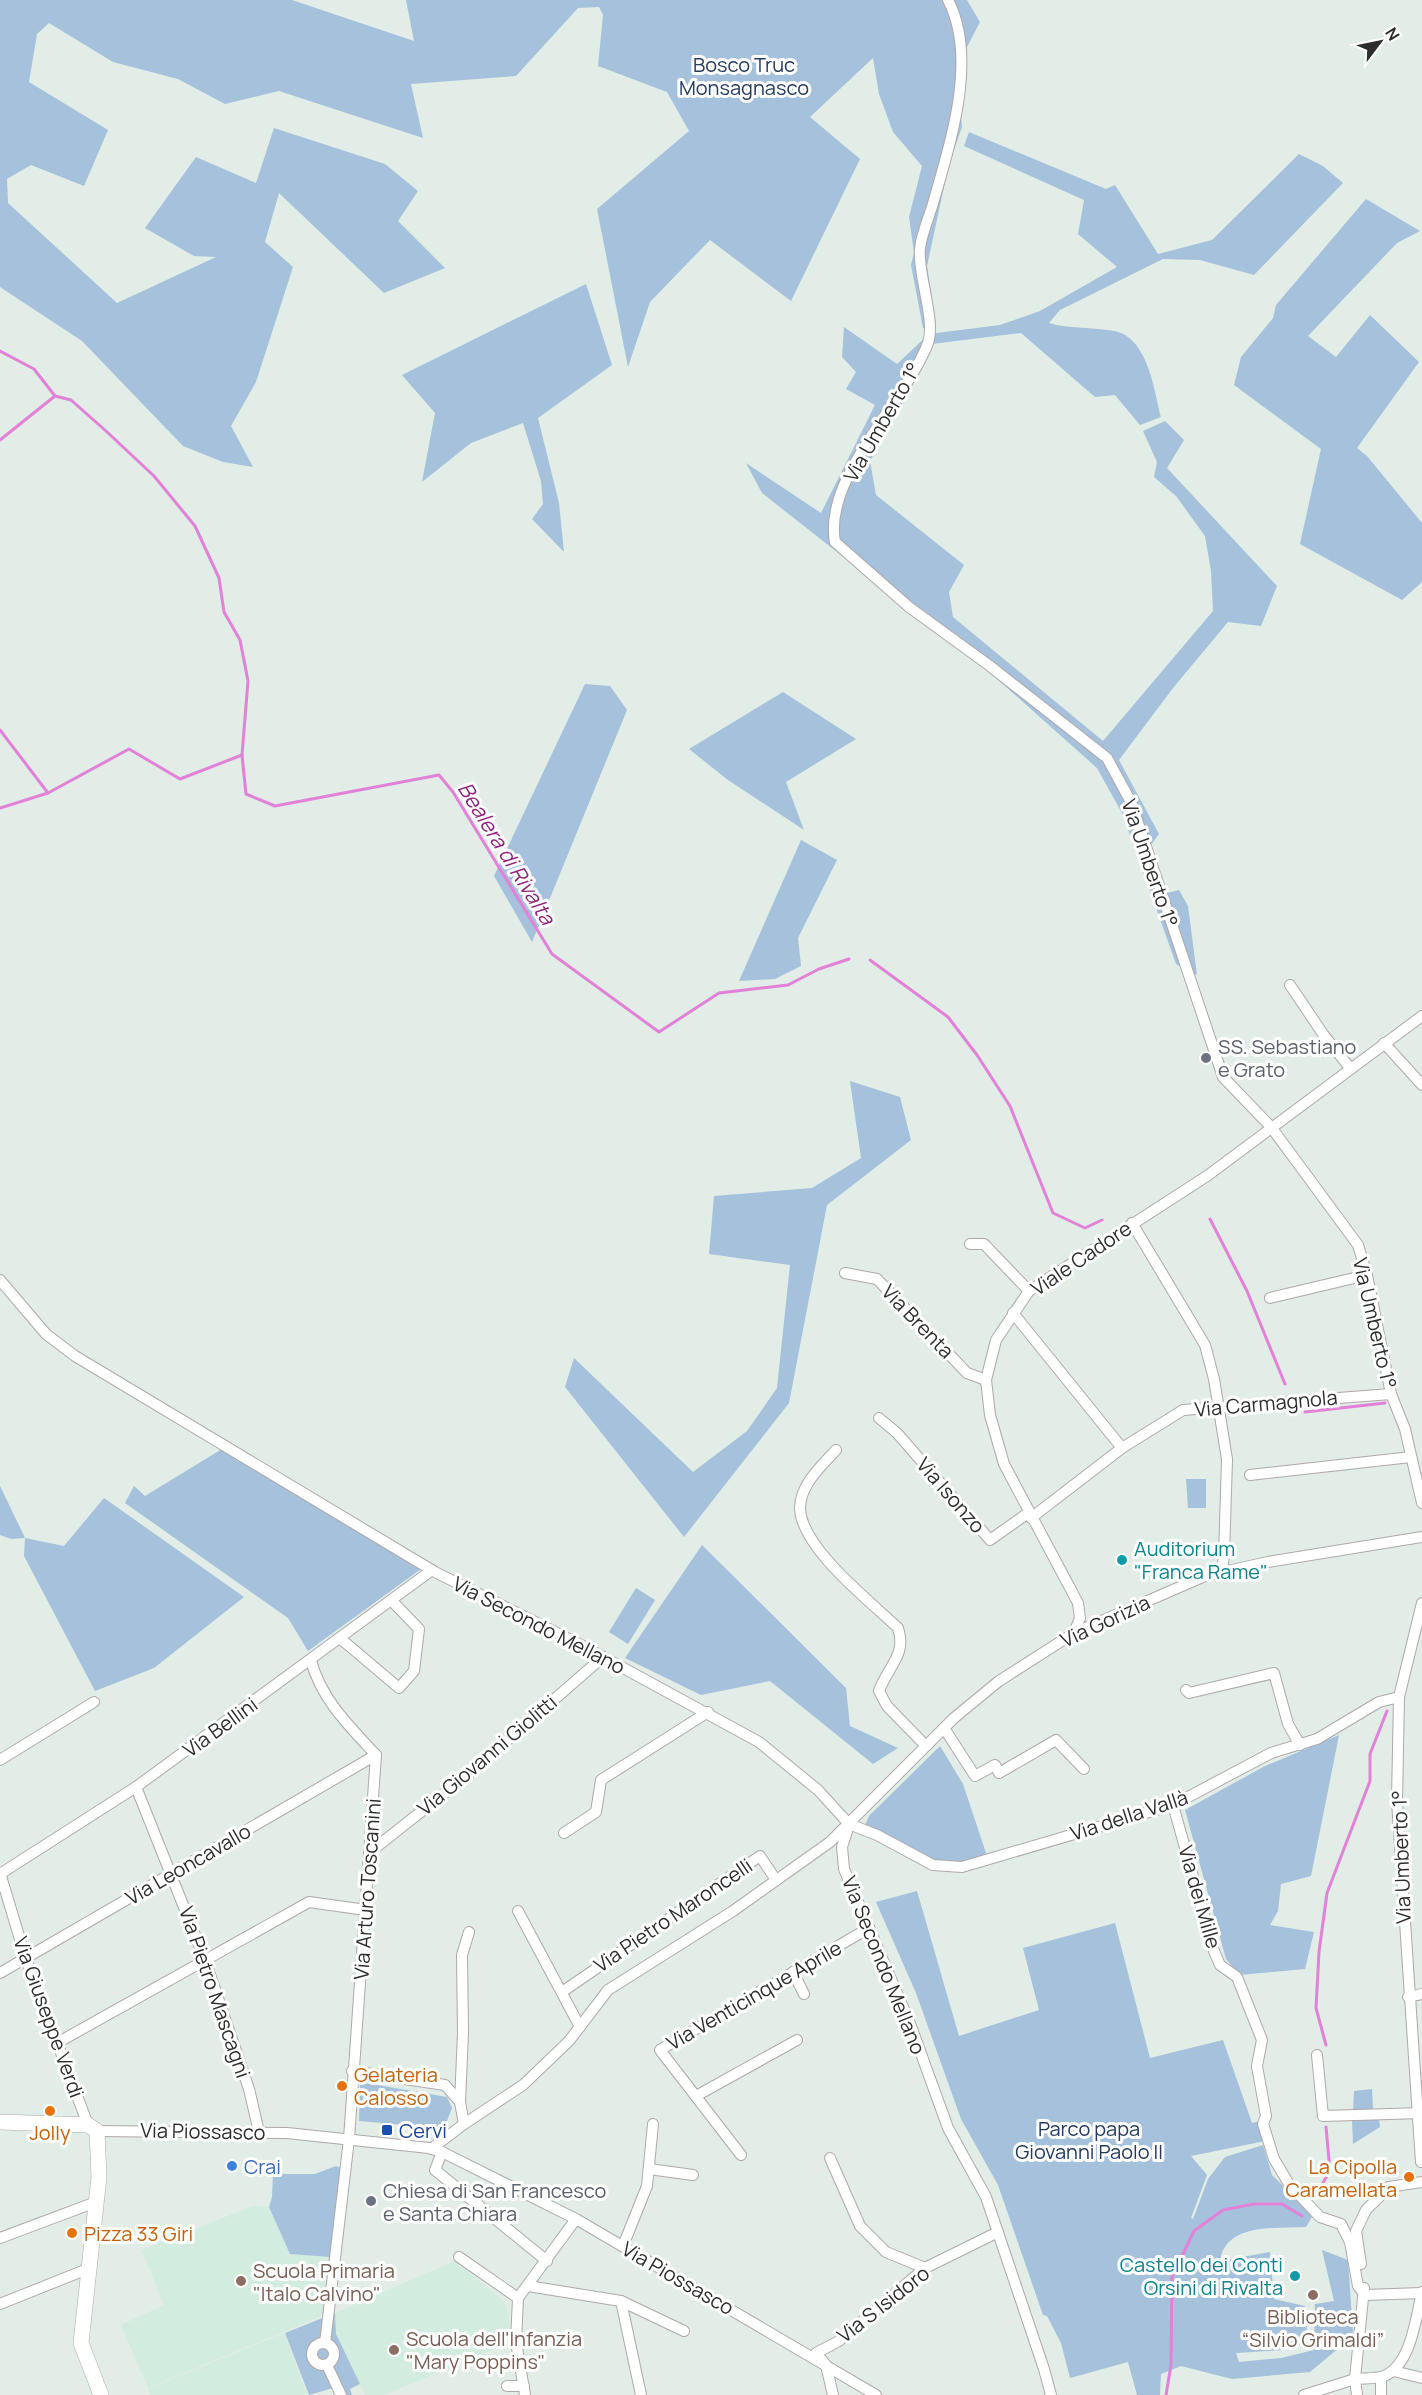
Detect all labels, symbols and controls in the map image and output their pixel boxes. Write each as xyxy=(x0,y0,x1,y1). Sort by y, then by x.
north arrow xyxy=(1350,12,1410,72)
text: N xyxy=(1380,23,1405,45)
park label: Bosco Truc Monsagnasco xyxy=(679,51,809,101)
street label: Via Umberto 1° xyxy=(837,357,927,487)
water label: Bealera di Rivalta xyxy=(452,776,563,931)
street label: Via Umberto 1° xyxy=(1116,796,1184,930)
place label: SS. Sebastiano e Grato xyxy=(1218,1033,1357,1083)
marker: SS. Sebastiano e Grato xyxy=(1199,1051,1213,1065)
street label: Viale Cadore xyxy=(1026,1214,1136,1302)
street label: Via Umberto 1° xyxy=(1347,1255,1403,1391)
street label: Via Brenta xyxy=(876,1278,960,1364)
street label: Via Carmagnola xyxy=(1193,1383,1339,1423)
street label: Via Isonzo xyxy=(911,1451,991,1539)
place label: Auditorium "Franca Rame" xyxy=(1134,1535,1268,1585)
marker: Auditorium "Franca Rame" xyxy=(1115,1553,1129,1567)
street label: Via Secondo Mellano xyxy=(448,1570,630,1680)
street label: Via Gorizia xyxy=(1056,1589,1154,1653)
street label: Via Giovanni Giolitti xyxy=(412,1689,562,1821)
street label: Via Bellini xyxy=(177,1691,263,1763)
street label: Via della Vallà xyxy=(1067,1783,1191,1847)
street label: Via Umberto 1° xyxy=(1385,1790,1417,1924)
street label: Via Arturo Toscanini xyxy=(347,1797,387,1981)
street label: Via Leoncavallo xyxy=(120,1817,256,1911)
street label: Via dei Mille xyxy=(1172,1842,1228,1952)
street label: Via Pietro Maroncelli xyxy=(588,1852,758,1978)
street label: Via Secondo Mellano xyxy=(836,1872,932,2058)
street label: Via Pietro Mascagni xyxy=(173,1903,257,2081)
street label: Via Giuseppe Verdi xyxy=(7,1933,91,2101)
street label: Via Venticinque Aprile xyxy=(662,1934,846,2056)
place label: Gelateria Calosso xyxy=(354,2061,438,2111)
marker: Gelateria Calosso xyxy=(335,2079,349,2093)
marker: Jolly xyxy=(43,2104,57,2118)
park label: Parco papa Giovanni Paolo II xyxy=(1015,2115,1163,2165)
street label: Via Piossasco xyxy=(140,2116,266,2146)
place label: Cervi xyxy=(399,2117,447,2144)
place label: Jolly xyxy=(30,2119,71,2146)
marker: Cervi xyxy=(380,2123,394,2137)
place label: Crai xyxy=(244,2153,281,2180)
place label: La Cipolla Caramellata xyxy=(1286,2153,1397,2203)
marker: Crai xyxy=(225,2159,239,2173)
marker: La Cipolla Caramellata xyxy=(1402,2170,1416,2184)
place label: Chiesa di San Francesco e Santa Chiara xyxy=(383,2177,607,2227)
marker: Chiesa di San Francesco e Santa Chiara xyxy=(364,2194,378,2208)
place label: Pizza 33 Giri xyxy=(84,2220,193,2247)
marker: Pizza 33 Giri xyxy=(65,2226,79,2240)
street label: Via Piossasco xyxy=(617,2235,739,2321)
place label: Castello dei Conti Orsini di Rivalta xyxy=(1120,2251,1283,2301)
place label: Scuola Primaria "Italo Calvino" xyxy=(253,2257,395,2307)
street label: Via S Isidoro xyxy=(831,2259,935,2349)
marker: Castello dei Conti Orsini di Rivalta xyxy=(1288,2269,1302,2283)
marker: Scuola Primaria "Italo Calvino" xyxy=(234,2274,248,2288)
marker: Biblioteca “Silvio Grimaldi” xyxy=(1306,2288,1320,2302)
place label: Biblioteca “Silvio Grimaldi” xyxy=(1242,2303,1384,2353)
place label: Scuola dell'Infanzia "Mary Poppins" xyxy=(406,2325,582,2375)
marker: Scuola dell'Infanzia "Mary Poppins" xyxy=(387,2343,401,2357)

